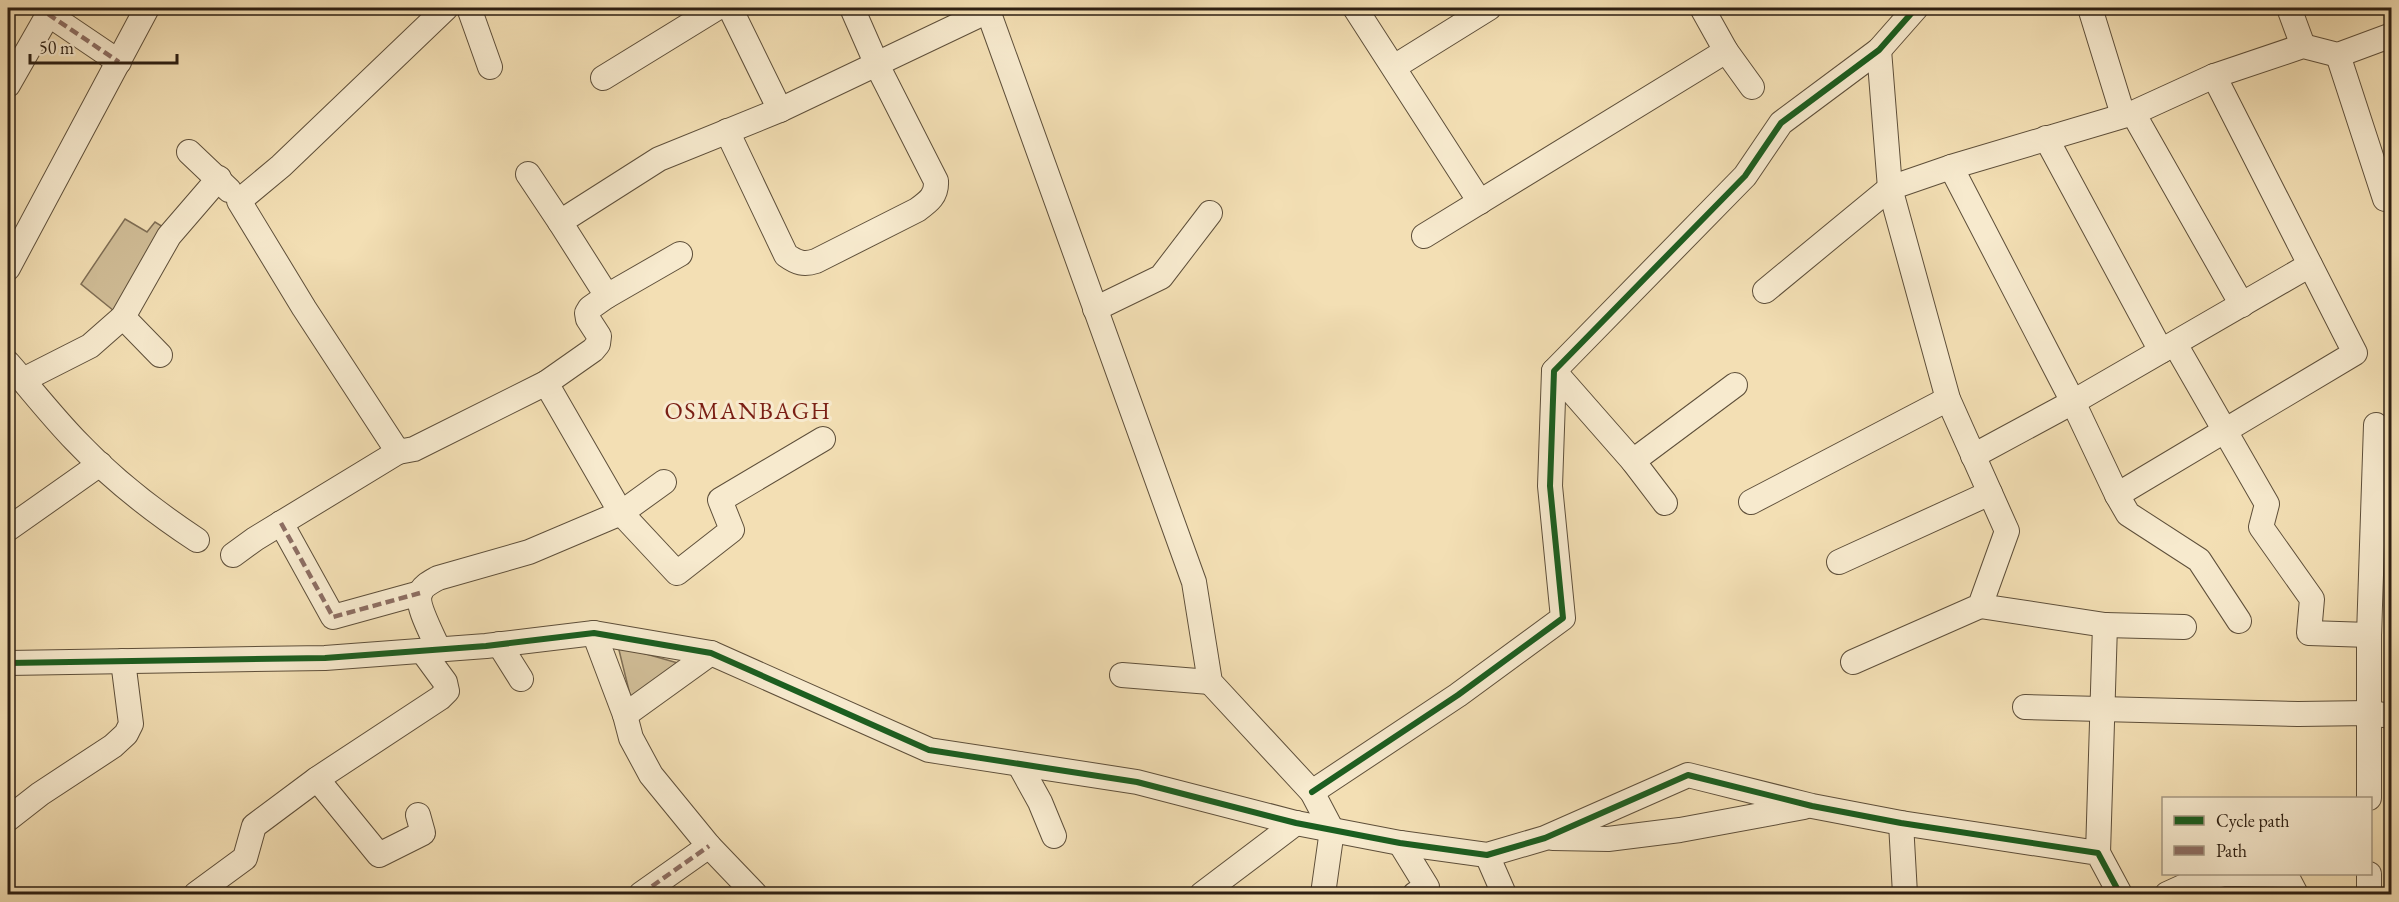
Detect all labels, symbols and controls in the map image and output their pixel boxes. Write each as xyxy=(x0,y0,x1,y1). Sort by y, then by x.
scale bar xyxy=(30,27,177,65)
text: 50 m xyxy=(39,36,74,59)
district label: OSMANBAGH xyxy=(664,395,832,426)
legend xyxy=(2162,797,2372,875)
text: Cycle path xyxy=(2216,809,2290,832)
text: Path xyxy=(2216,839,2247,862)

